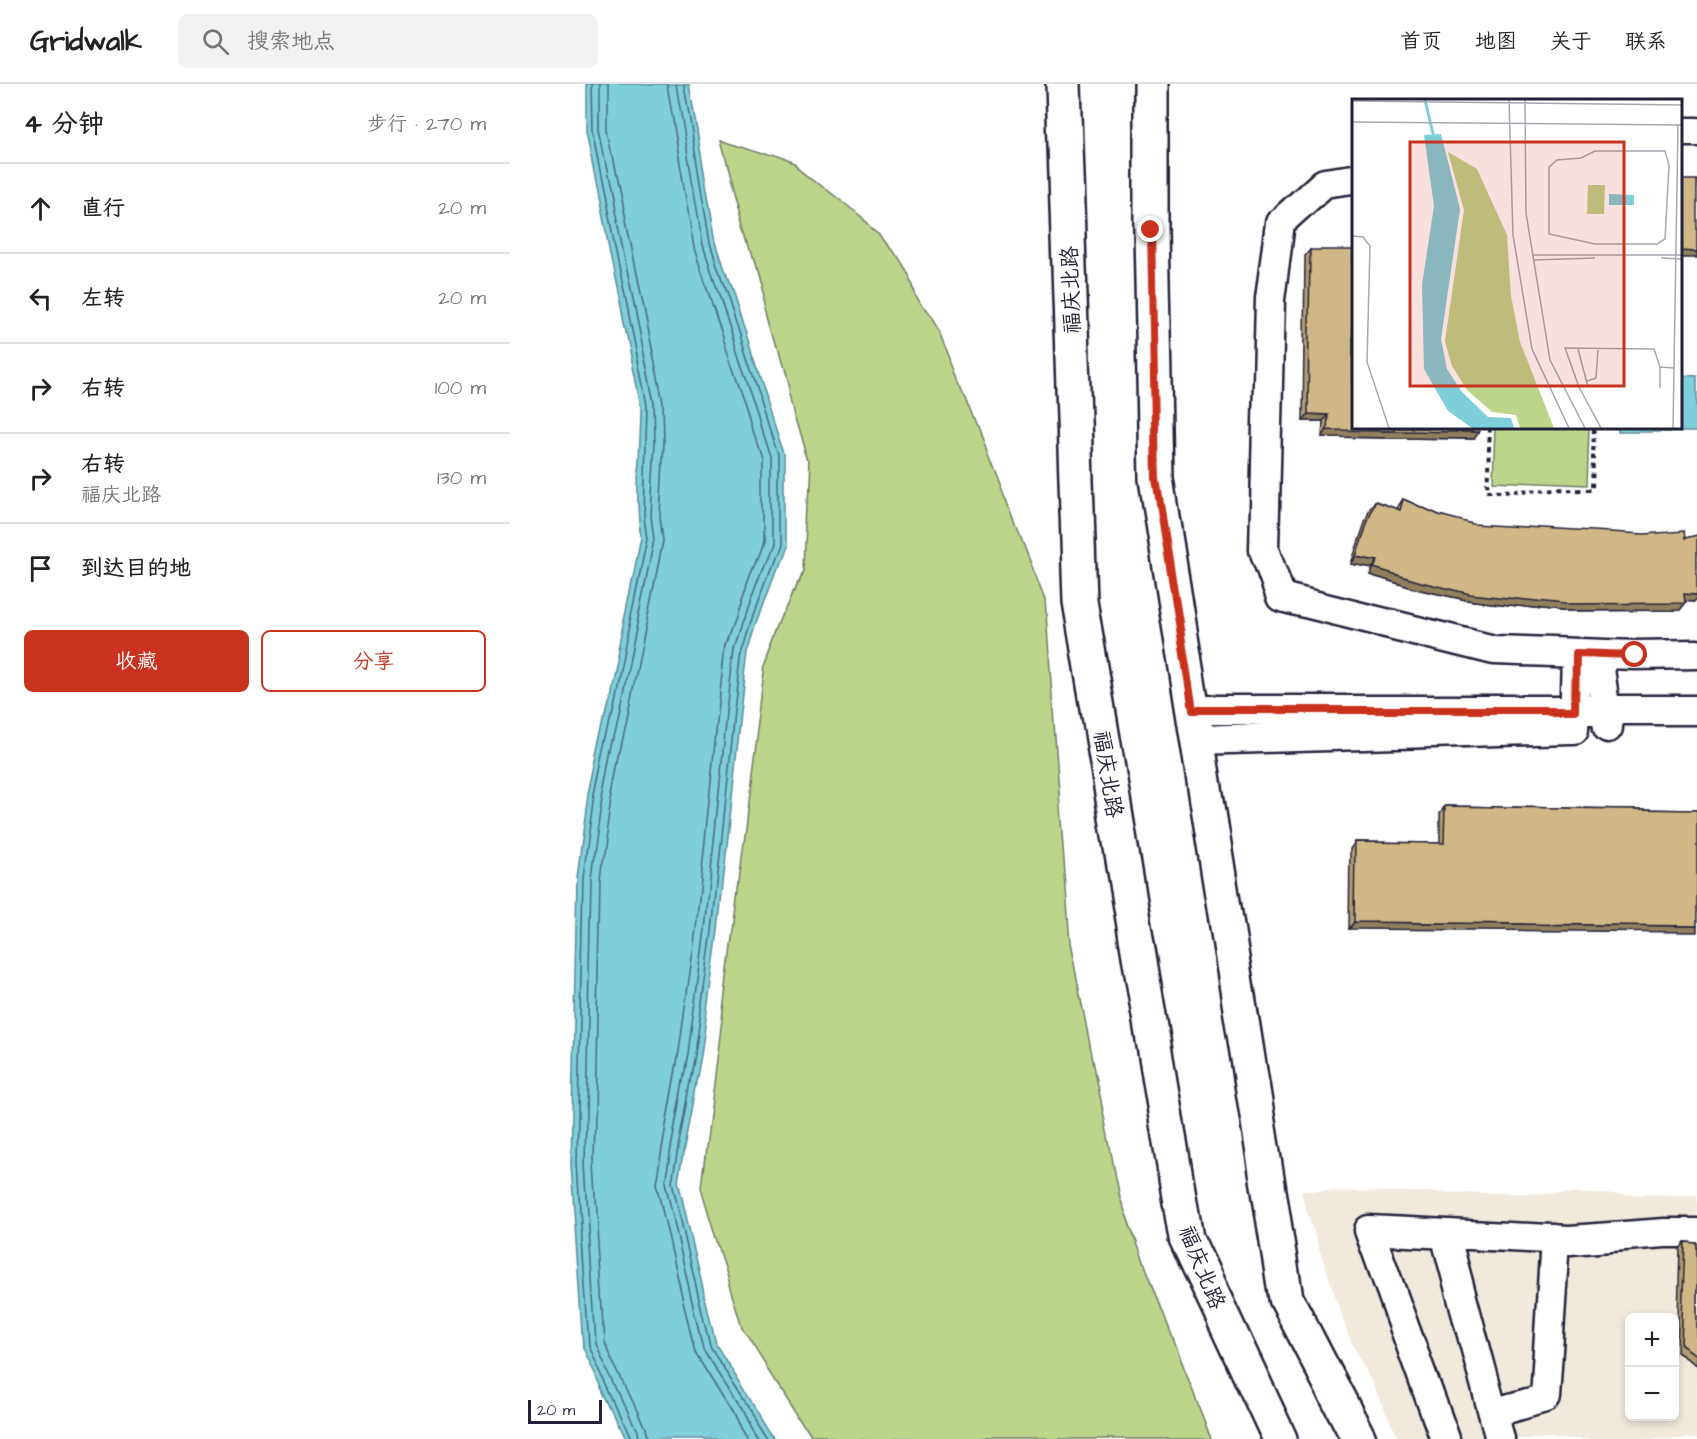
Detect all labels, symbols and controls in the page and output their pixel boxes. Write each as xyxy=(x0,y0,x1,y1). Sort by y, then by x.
search box xyxy=(178,14,598,68)
text: Gridwalk xyxy=(30,22,142,61)
icon: search xyxy=(199,25,232,58)
text: 搜索地点 xyxy=(247,26,335,57)
text: 首页 xyxy=(1400,27,1442,56)
text: 地图 xyxy=(1475,27,1517,56)
text: 关于 xyxy=(1550,27,1592,56)
text: 联系 xyxy=(1625,27,1667,56)
inset map xyxy=(1352,99,1682,429)
text: 4 分钟 xyxy=(24,106,104,142)
text: 步行 · 270 m xyxy=(367,110,486,138)
icon: ahead xyxy=(24,192,57,225)
text: 直行 xyxy=(81,193,125,224)
text: 20 m xyxy=(438,194,486,222)
route end xyxy=(1137,216,1163,242)
street label: 福庆北路 xyxy=(1054,245,1089,334)
icon: left xyxy=(24,282,57,315)
text: 左转 xyxy=(81,283,125,314)
text: 20 m xyxy=(438,284,486,312)
icon: right xyxy=(24,372,57,405)
text: 右转 xyxy=(81,373,125,404)
text: 100 m xyxy=(435,374,486,402)
text: 右转 xyxy=(81,449,125,480)
icon: right xyxy=(24,462,57,495)
text: 130 m xyxy=(437,464,486,492)
text: 福庆北路 xyxy=(81,481,161,509)
icon: arrive xyxy=(24,552,57,585)
text: 到达目的地 xyxy=(81,553,191,584)
button: 收藏 xyxy=(24,630,249,692)
button: 分享 xyxy=(261,630,486,692)
route start xyxy=(1621,641,1647,667)
street label: 福庆北路 xyxy=(1085,728,1130,820)
street label: 福庆北路 xyxy=(1171,1221,1232,1314)
map controls xyxy=(1625,1313,1679,1421)
button: + xyxy=(1625,1313,1679,1367)
button: − xyxy=(1625,1367,1679,1421)
scale bar xyxy=(528,1397,602,1424)
text: 20 m xyxy=(537,1399,575,1421)

